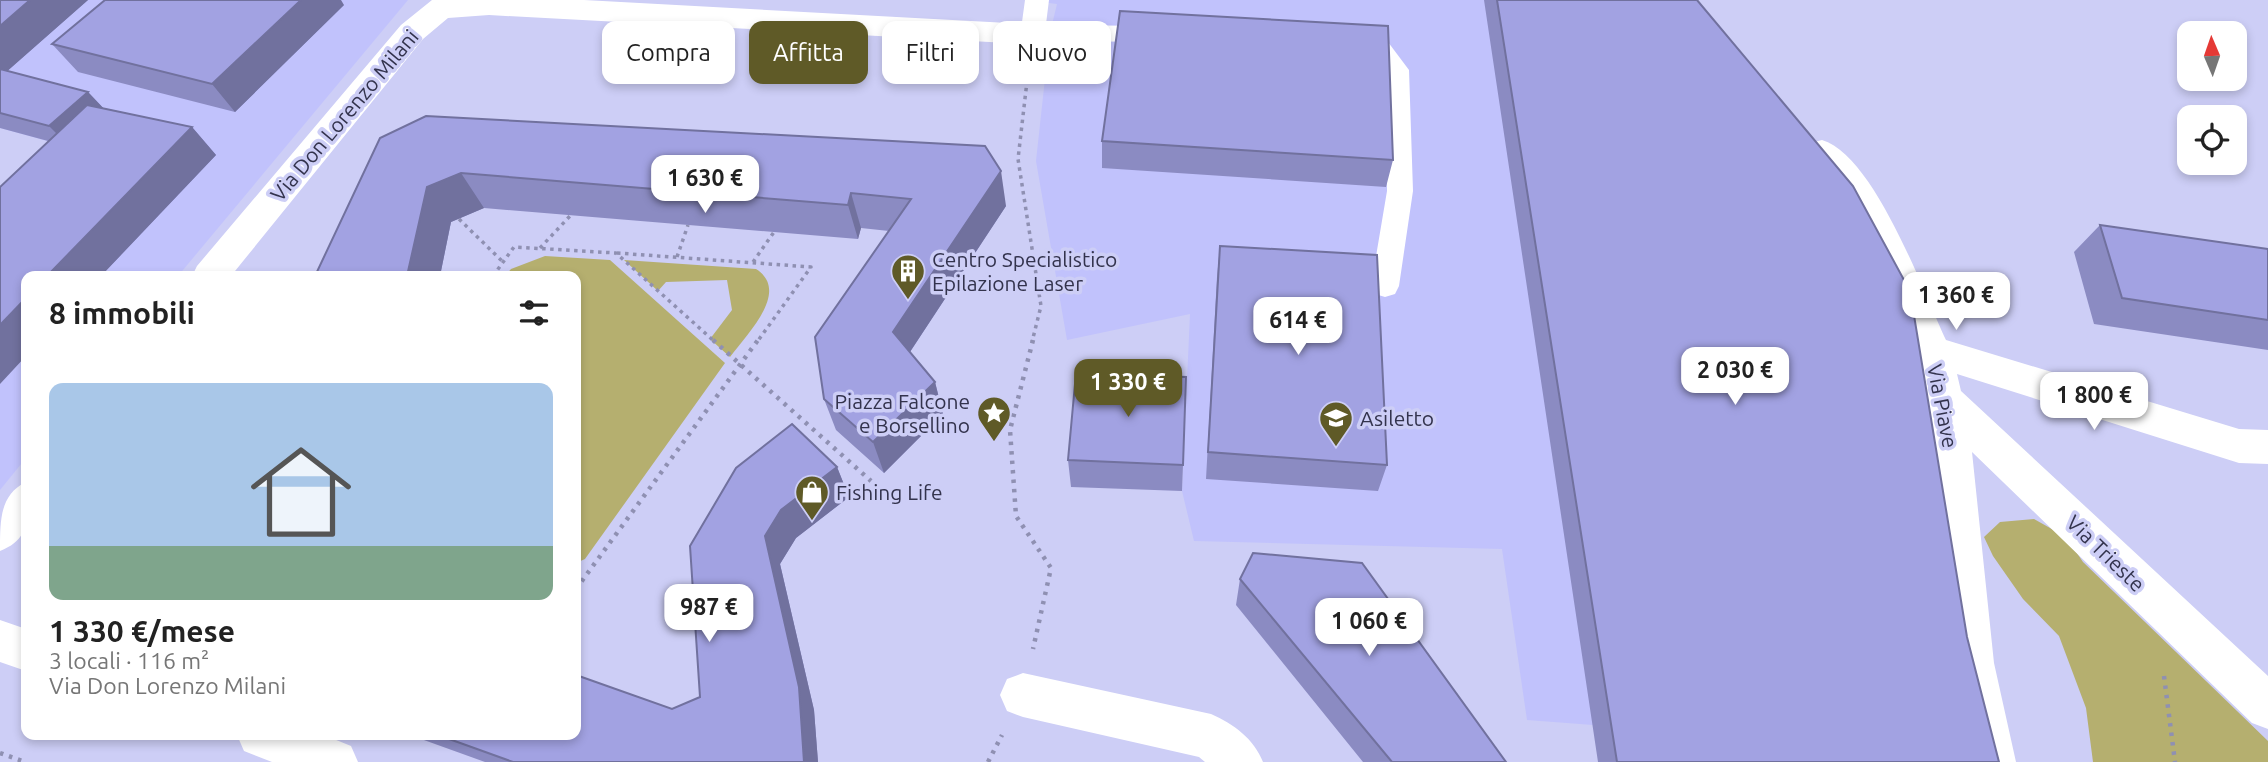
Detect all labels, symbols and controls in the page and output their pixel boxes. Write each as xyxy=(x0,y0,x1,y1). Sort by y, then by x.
chip: Compra xyxy=(602,21,735,84)
chip: Affitta xyxy=(749,21,868,84)
chip: Filtri xyxy=(882,21,979,84)
chip: Nuovo xyxy=(993,21,1111,84)
north arrow xyxy=(2177,21,2247,91)
map controls xyxy=(2177,21,2247,175)
street label: Via Don Lorenzo Milani xyxy=(265,24,423,206)
button: locate xyxy=(2177,105,2247,175)
pin: 1 630 € xyxy=(640,156,770,215)
text: 1 630 € xyxy=(667,165,743,190)
place label: Centro Specialistico Epilazione Laser xyxy=(932,247,1117,295)
building icon: Centro Specialistico Epilazione Laser xyxy=(889,252,927,301)
pin: 1 360 € xyxy=(1891,272,2021,332)
text: 1 360 € xyxy=(1918,282,1994,307)
icon: filters xyxy=(515,294,553,332)
text: 8 immobili xyxy=(49,296,195,330)
pin: 614 € xyxy=(1249,298,1347,357)
text: 614 € xyxy=(1269,307,1327,332)
pin: 2 030 € xyxy=(1670,348,1800,407)
text: 2 030 € xyxy=(1697,357,1773,382)
pin: 1 330 € xyxy=(1063,360,1193,419)
street label: Via Piave xyxy=(1923,362,1963,450)
text: 1 330 € xyxy=(1090,369,1166,394)
pin: 1 800 € xyxy=(2029,372,2159,432)
text: 1 800 € xyxy=(2056,382,2132,407)
place label: Piazza Falcone e Borsellino xyxy=(835,389,970,437)
place icon: Piazza Falcone e Borsellino xyxy=(975,394,1013,443)
school or university icon: Asiletto xyxy=(1317,399,1355,448)
place label: Asiletto xyxy=(1360,406,1434,430)
icon: home xyxy=(238,429,364,555)
shop icon: Fishing Life xyxy=(793,473,831,522)
place label: Fishing Life xyxy=(836,480,943,504)
street label: Via Trieste xyxy=(2062,510,2150,596)
pin: 987 € xyxy=(660,584,758,644)
text: 987 € xyxy=(680,594,738,619)
pin: 1 060 € xyxy=(1304,598,1434,658)
text: 1 060 € xyxy=(1331,608,1407,633)
text: 1 330 €/mese xyxy=(49,614,235,648)
text: 3 locali · 116 m² xyxy=(49,648,209,673)
text: Via Don Lorenzo Milani xyxy=(49,673,286,698)

